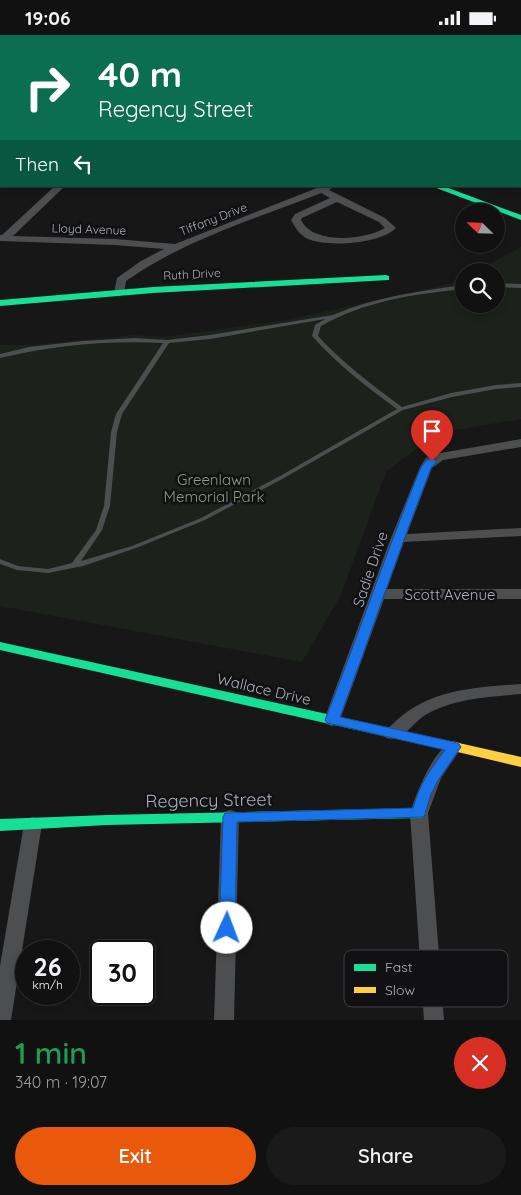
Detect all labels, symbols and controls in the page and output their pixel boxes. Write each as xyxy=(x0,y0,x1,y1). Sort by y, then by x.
text: 19:06 xyxy=(25,6,71,30)
text: 40 m xyxy=(98,52,182,96)
icon: right xyxy=(15,55,80,120)
text: Regency Street xyxy=(98,95,253,123)
icon: left xyxy=(69,150,97,178)
text: Then xyxy=(15,152,59,176)
street label: Tiffany Drive xyxy=(177,199,249,239)
north arrow xyxy=(455,203,505,253)
map controls xyxy=(455,203,505,313)
street label: Lloyd Avenue xyxy=(51,220,127,238)
button: search xyxy=(455,263,505,313)
street label: Ruth Drive xyxy=(163,265,221,283)
pin xyxy=(411,410,453,461)
icon: arrive xyxy=(418,417,446,445)
park label: Greenlawn Memorial Park xyxy=(164,470,265,506)
street label: Sadie Drive xyxy=(348,529,392,609)
street label: Scott Avenue xyxy=(405,585,495,604)
street label: Wallace Drive xyxy=(215,669,313,709)
street label: Regency Street xyxy=(145,787,273,813)
position arrow xyxy=(200,901,252,953)
speed limit sign: 30 xyxy=(90,940,155,1005)
legend xyxy=(344,950,508,1007)
text: 26 xyxy=(33,951,62,982)
text: Fast xyxy=(385,958,413,976)
text: km/h xyxy=(32,977,63,992)
text: Slow xyxy=(385,981,415,999)
text: 1 min xyxy=(15,1034,87,1072)
button: close xyxy=(454,1037,506,1089)
text: 340 m · 19:07 xyxy=(15,1072,107,1092)
button: Exit xyxy=(15,1127,256,1185)
button: Share xyxy=(266,1127,506,1185)

